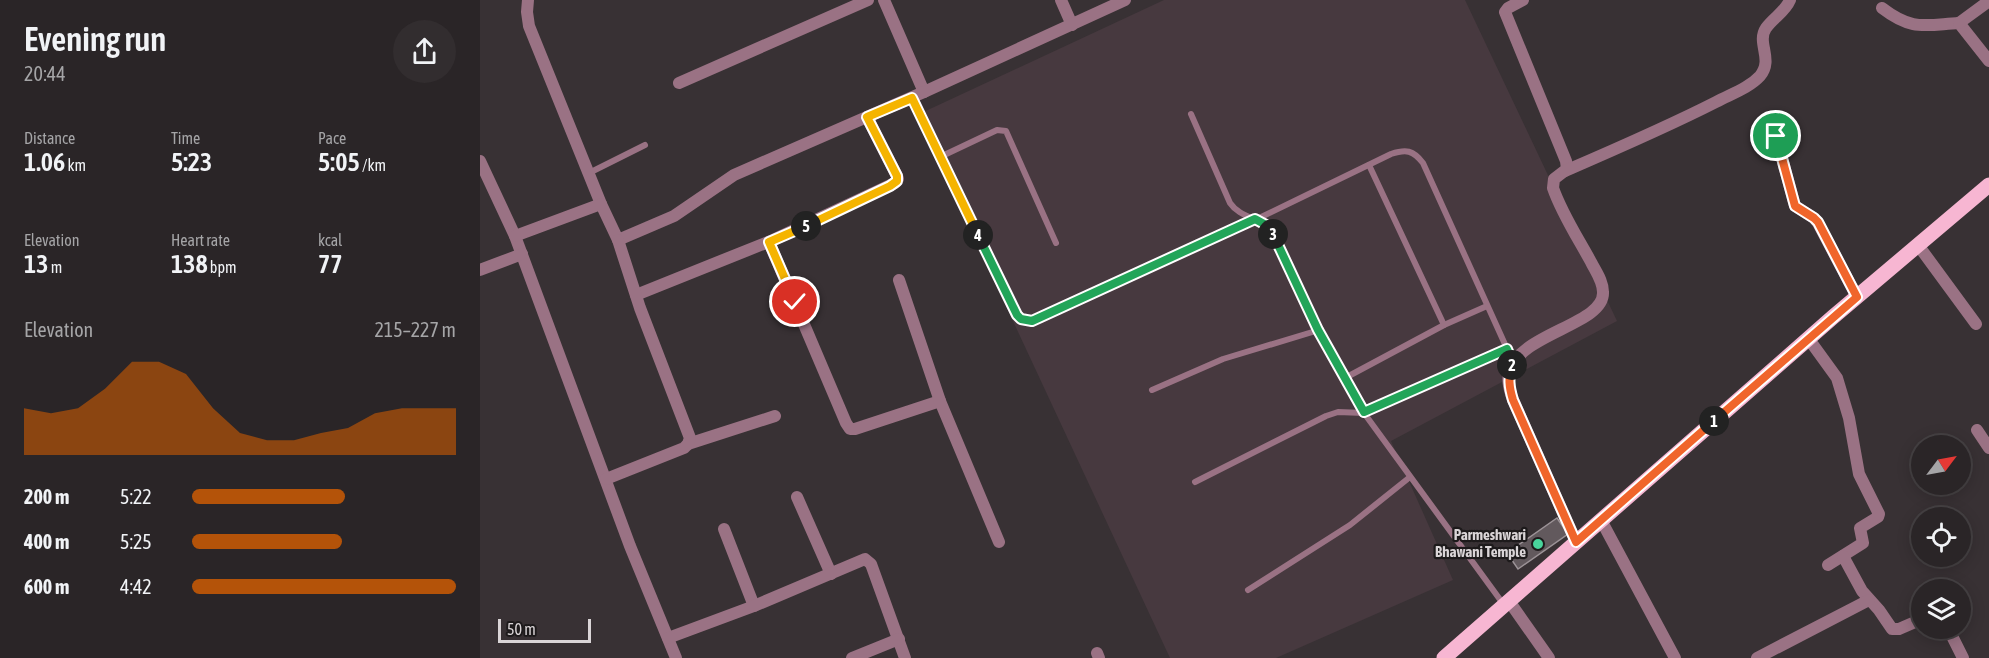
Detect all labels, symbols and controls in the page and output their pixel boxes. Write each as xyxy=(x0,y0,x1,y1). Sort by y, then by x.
text: Evening run xyxy=(24,20,166,58)
button: share xyxy=(393,20,456,83)
text: 20:44 xyxy=(24,62,66,85)
pin xyxy=(1750,110,1801,161)
icon: arrive xyxy=(1759,119,1792,152)
text: Distance xyxy=(24,129,75,147)
text: Time xyxy=(171,129,200,147)
text: Pace xyxy=(318,129,346,147)
text: 1.06 xyxy=(24,147,65,177)
text: 5:23 xyxy=(171,147,212,177)
text: 5:05 xyxy=(318,147,360,177)
text: km xyxy=(65,156,86,174)
text: /km xyxy=(360,156,386,174)
pin: 5 xyxy=(791,211,821,241)
text: 5 xyxy=(802,217,810,235)
pin: 3 xyxy=(1258,219,1288,249)
pin: 4 xyxy=(963,220,993,250)
text: 3 xyxy=(1269,225,1277,243)
text: 4 xyxy=(974,226,982,244)
text: Elevation xyxy=(24,231,79,249)
text: Heart rate xyxy=(171,231,230,249)
text: kcal xyxy=(318,231,342,249)
text: 13 xyxy=(24,249,48,279)
text: 138 xyxy=(171,249,208,279)
text: 77 xyxy=(318,249,342,279)
text: m xyxy=(48,258,62,276)
text: bpm xyxy=(208,258,237,276)
pin xyxy=(769,276,820,327)
icon: check xyxy=(778,285,811,318)
text: Elevation xyxy=(24,318,93,341)
text: 215–227 m xyxy=(374,318,456,341)
pin: 2 xyxy=(1497,350,1527,380)
text: 2 xyxy=(1508,356,1516,374)
pin: 1 xyxy=(1699,406,1729,436)
text: 1 xyxy=(1710,412,1718,430)
north arrow xyxy=(1911,435,1971,495)
map controls xyxy=(1911,435,1971,639)
text: 200 m xyxy=(24,485,69,508)
text: 5:22 xyxy=(120,485,152,508)
button: locate xyxy=(1911,507,1971,567)
place label: Parmeshwari Bhawani Temple xyxy=(1435,526,1526,560)
text: 400 m xyxy=(24,530,69,553)
text: 5:25 xyxy=(120,530,152,553)
marker: Parmeshwari Bhawani Temple xyxy=(1531,537,1545,551)
text: 600 m xyxy=(24,575,69,598)
text: 4:42 xyxy=(120,575,152,598)
button: layers xyxy=(1911,579,1971,639)
scale bar xyxy=(498,616,591,644)
text: 50 m xyxy=(507,620,536,638)

